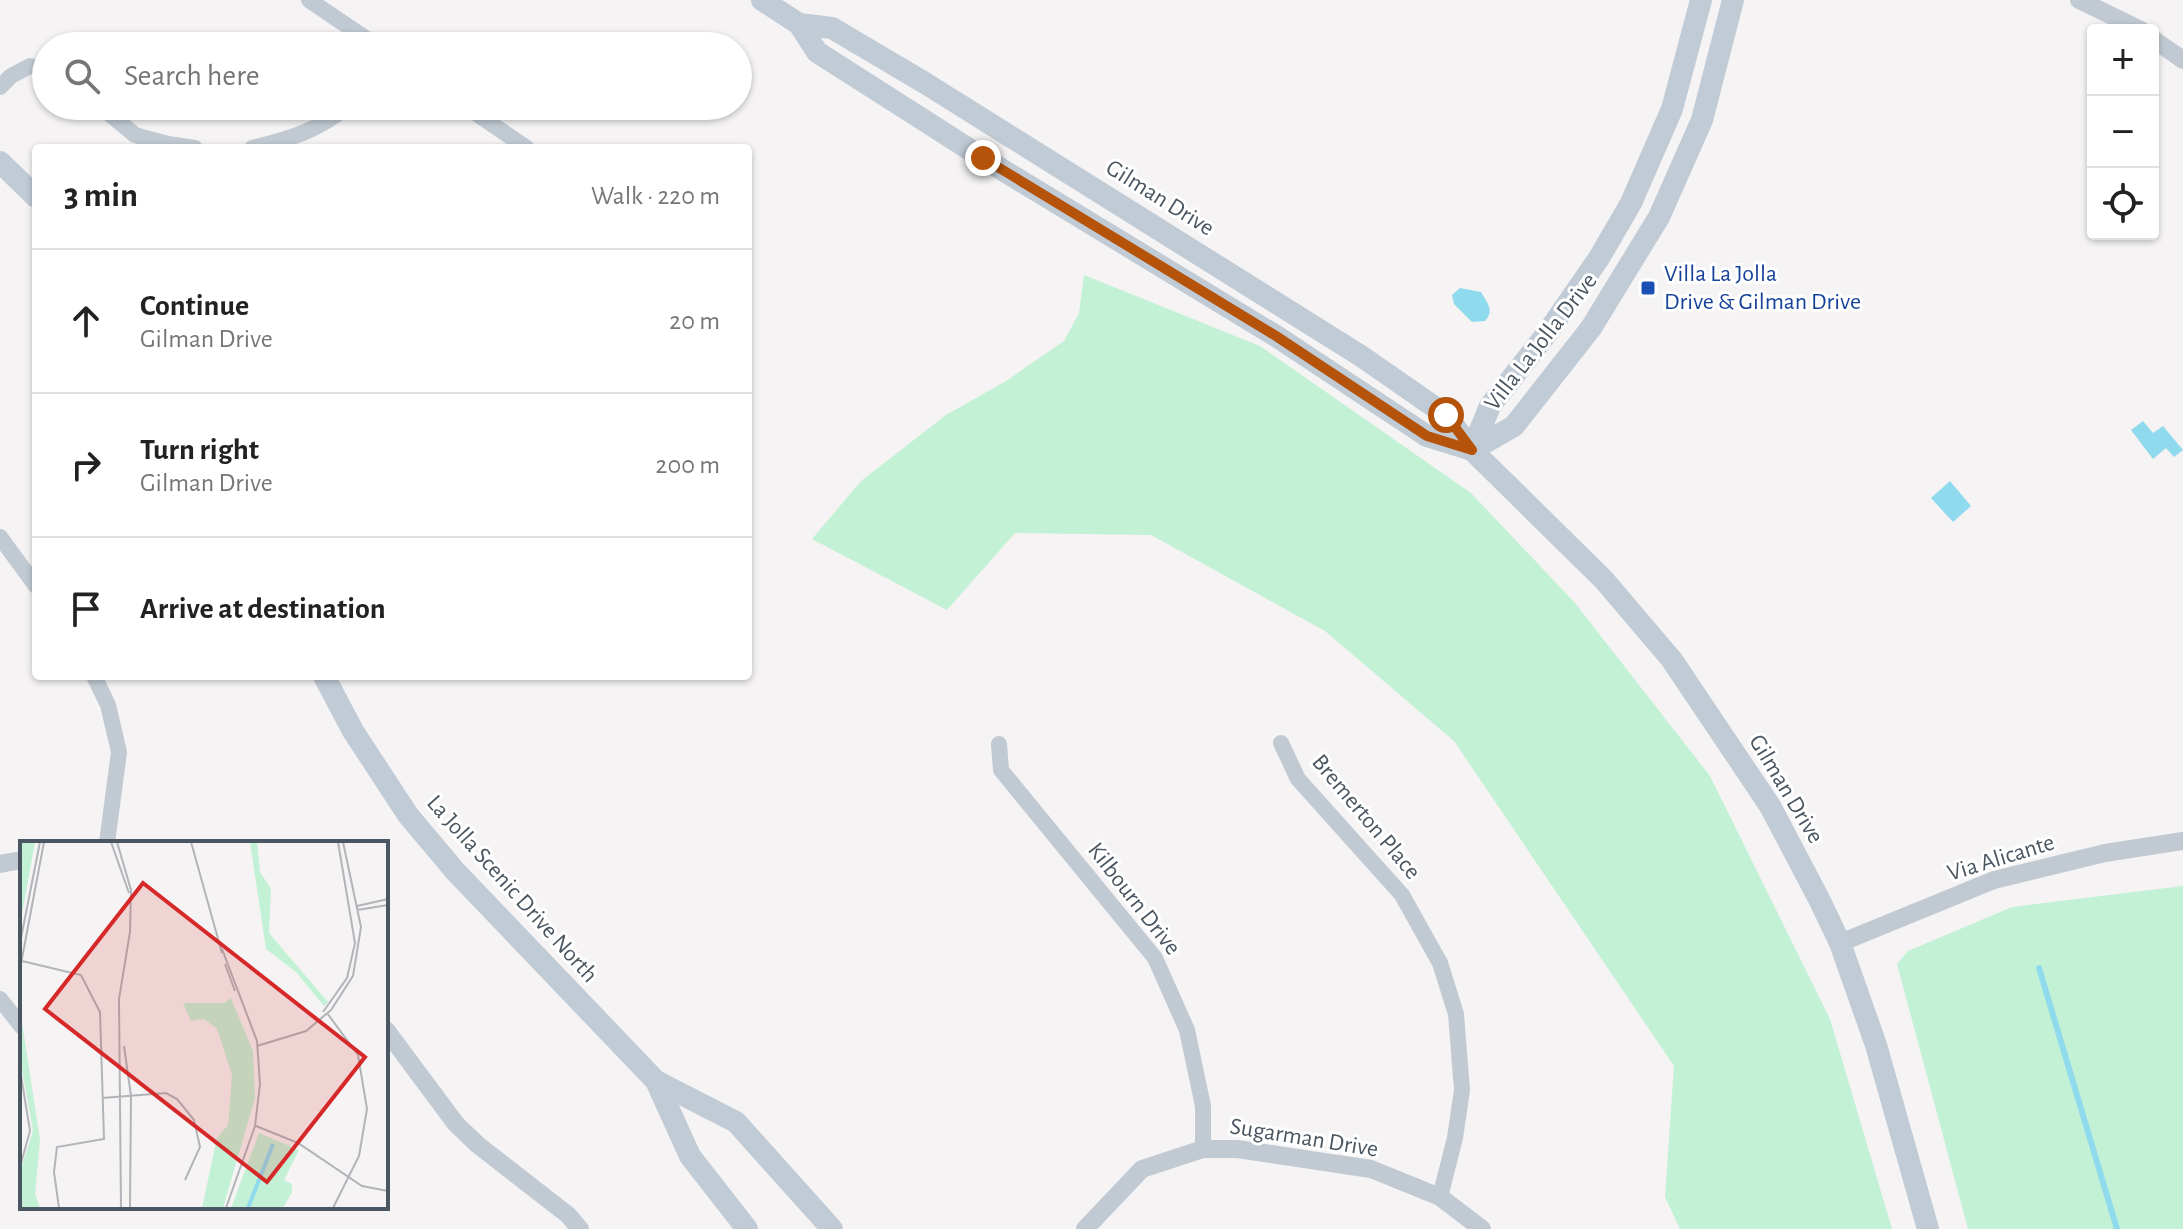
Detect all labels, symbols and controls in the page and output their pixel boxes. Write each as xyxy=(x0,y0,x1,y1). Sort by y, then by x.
map controls xyxy=(2087,24,2159,240)
button: + xyxy=(2087,24,2159,96)
search box xyxy=(32,32,752,120)
icon: search xyxy=(60,54,104,98)
text: Search here xyxy=(124,61,260,91)
button: − xyxy=(2087,96,2159,168)
route end xyxy=(965,140,1001,176)
street label: Gilman Drive xyxy=(1102,155,1218,241)
button: locate xyxy=(2087,168,2159,240)
text: 3 min xyxy=(64,179,138,213)
text: Walk · 220 m xyxy=(591,183,720,209)
place label: Villa La Jolla Drive & Gilman Drive xyxy=(1664,262,1861,314)
street label: Villa La Jolla Drive xyxy=(1480,269,1602,415)
marker: Villa La Jolla Drive & Gilman Drive xyxy=(1639,279,1657,297)
text: Continue xyxy=(140,291,249,321)
icon: ahead xyxy=(64,299,108,343)
text: 20 m xyxy=(669,308,720,334)
text: Gilman Drive xyxy=(140,326,273,352)
route start xyxy=(1428,397,1464,433)
text: Turn right xyxy=(140,435,259,465)
icon: right xyxy=(64,443,108,487)
text: 200 m xyxy=(656,452,720,478)
text: Gilman Drive xyxy=(140,470,273,496)
icon: arrive xyxy=(64,587,108,631)
text: Arrive at destination xyxy=(140,594,386,624)
street label: Gilman Drive xyxy=(1744,730,1828,848)
street label: Bremerton Place xyxy=(1307,750,1425,884)
street label: La Jolla Scenic Drive North xyxy=(422,791,602,987)
street label: Via Alicante xyxy=(1945,830,2057,886)
street label: Kilbourn Drive xyxy=(1083,838,1185,960)
inset map xyxy=(20,841,388,1209)
street label: Sugarman Drive xyxy=(1228,1114,1380,1162)

